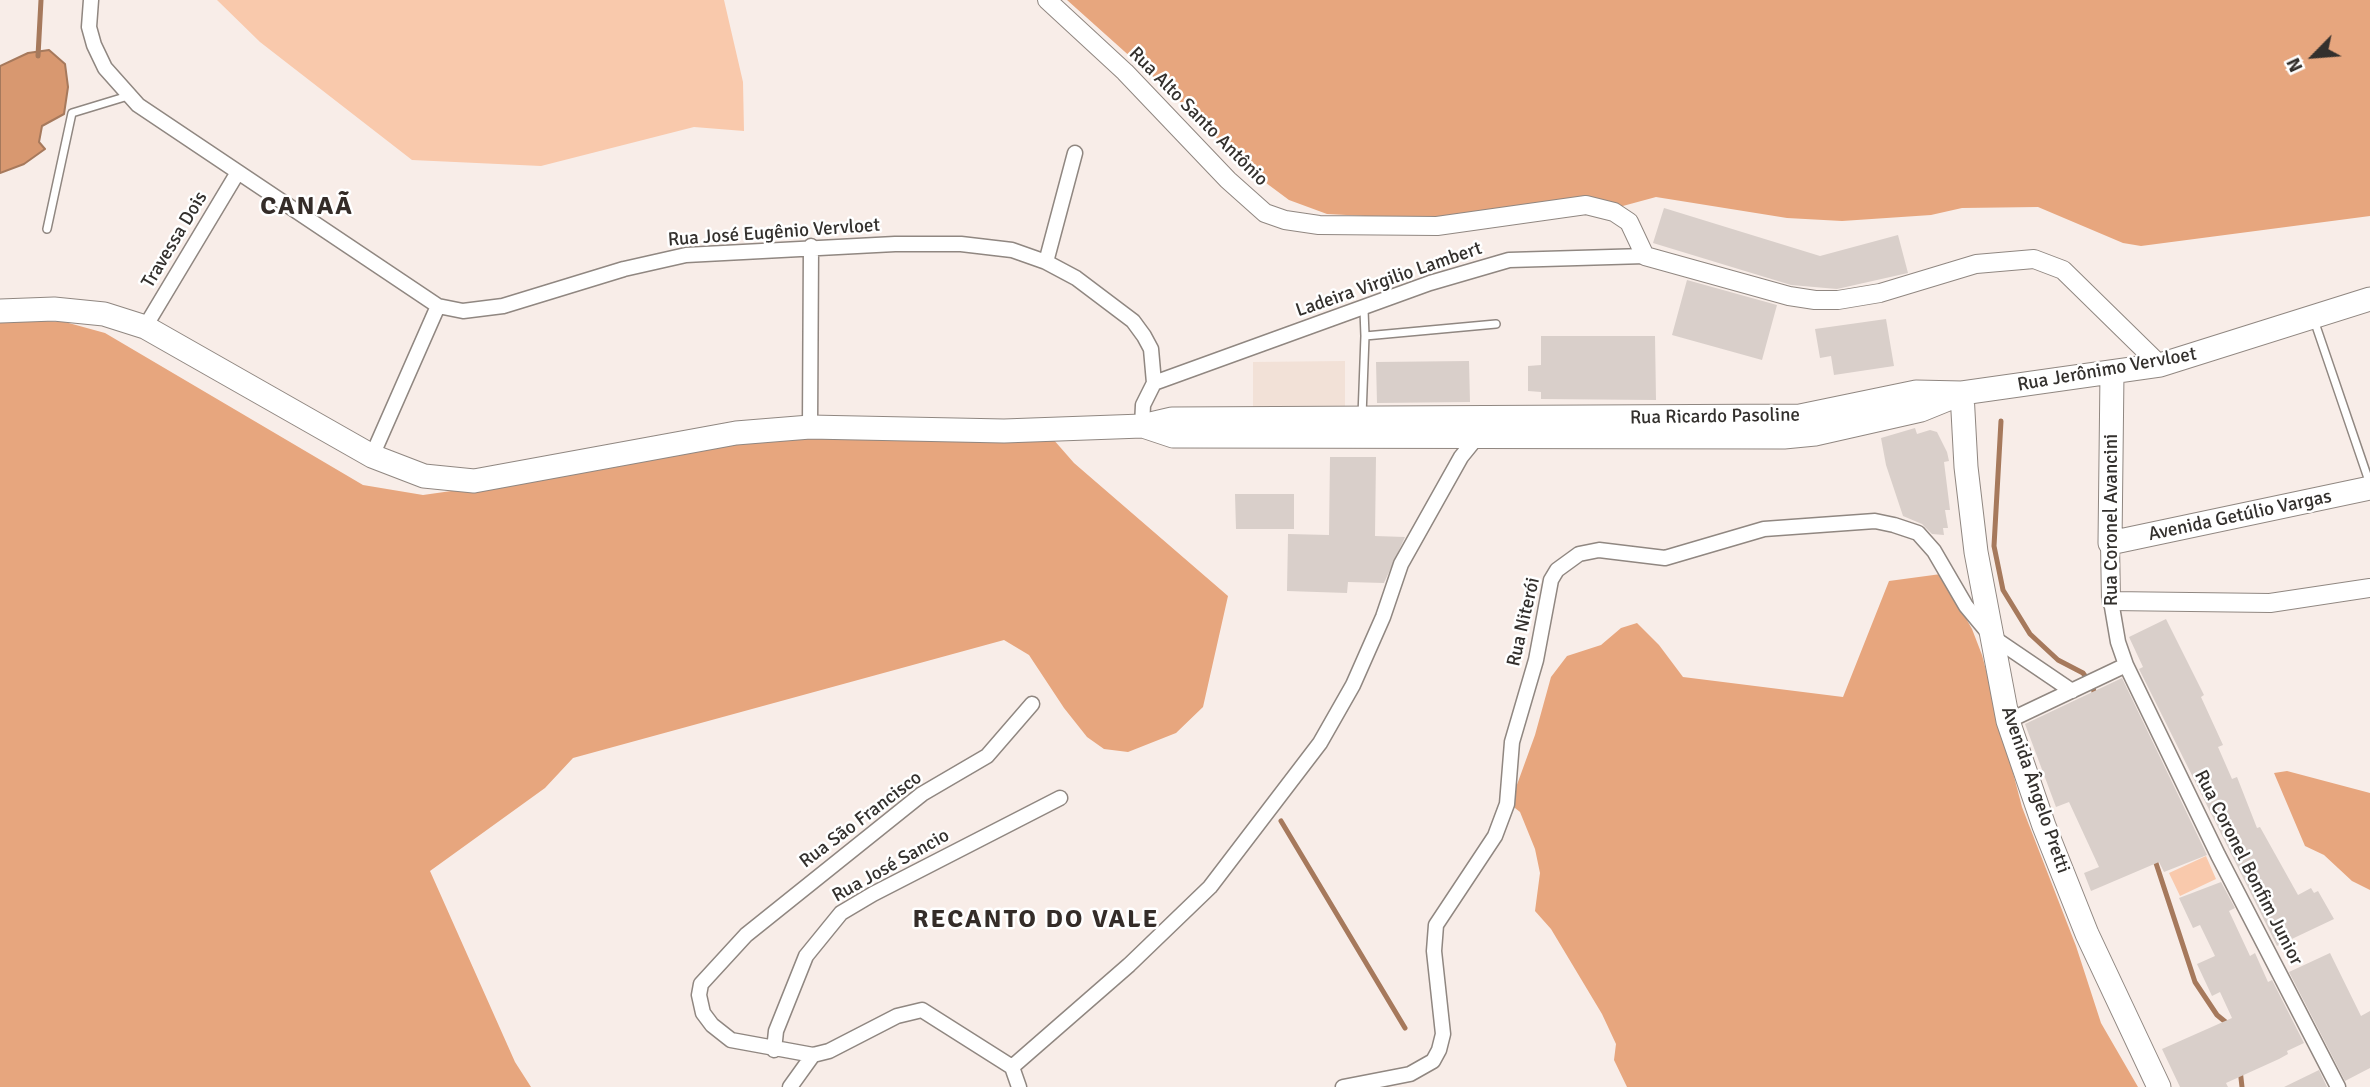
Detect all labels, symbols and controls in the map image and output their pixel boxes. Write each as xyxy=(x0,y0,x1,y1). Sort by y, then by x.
north arrow xyxy=(2279,21,2349,91)
street label: Rua Alto Santo Antônio xyxy=(1124,43,1272,191)
text: N xyxy=(2281,54,2309,76)
street label: Travessa Dois xyxy=(137,188,213,292)
district label: CANAÃ xyxy=(261,191,353,223)
street label: Rua José Eugênio Vervloet xyxy=(667,214,881,252)
street label: Ladeira Virgilio Lambert xyxy=(1293,237,1485,323)
street label: Rua Jerônimo Vervloet xyxy=(2016,343,2198,397)
street label: Rua Ricardo Pasoline xyxy=(1630,404,1800,430)
street label: Rua Coronel Avancini xyxy=(2101,434,2123,606)
street label: Avenida Getúlio Vargas xyxy=(2146,485,2334,547)
street label: Rua Niterói xyxy=(1503,575,1545,669)
street label: Avenida Ângelo Pretti xyxy=(1996,704,2074,876)
street label: Rua São Francisco xyxy=(795,767,927,873)
street label: Rua Coronel Bonfim Junior xyxy=(2189,767,2307,969)
street label: Rua José Sancio xyxy=(828,824,954,908)
district label: RECANTO DO VALE xyxy=(914,904,1158,936)

